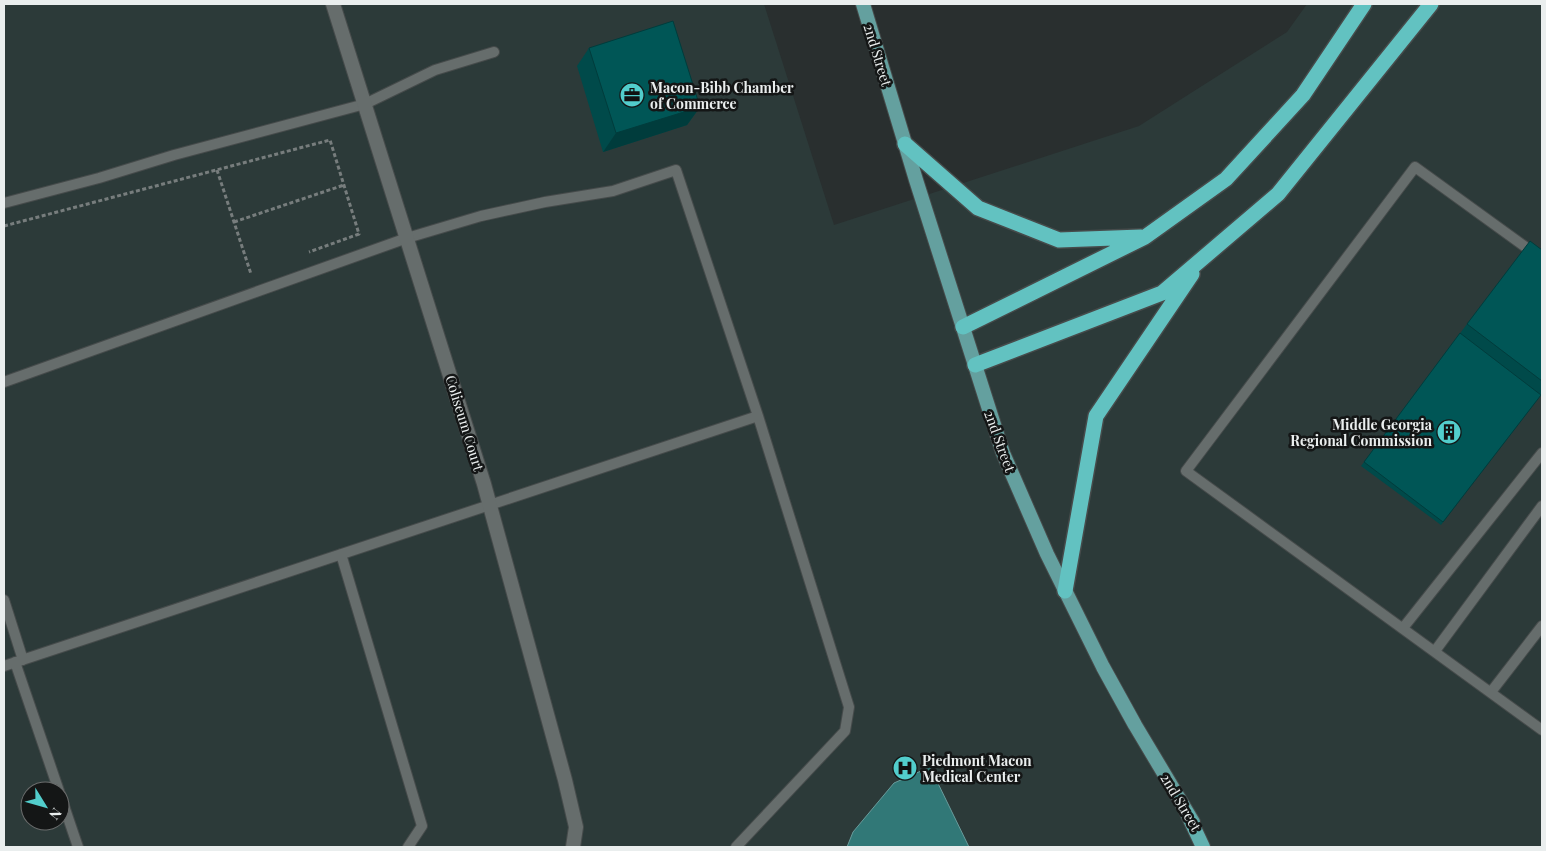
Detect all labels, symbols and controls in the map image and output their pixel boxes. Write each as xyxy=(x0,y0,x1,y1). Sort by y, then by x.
street label: 2nd Street xyxy=(860,21,897,90)
place label: Macon-Bibb Chamber of Commerce xyxy=(650,78,794,113)
office icon: Macon-Bibb Chamber of Commerce xyxy=(619,82,645,108)
street label: Coliseum Court xyxy=(441,373,489,474)
street label: 2nd Street xyxy=(980,408,1020,475)
place label: Middle Georgia Regional Commission xyxy=(1290,415,1433,450)
building icon: Middle Georgia Regional Commission xyxy=(1436,419,1462,445)
place label: Piedmont Macon Medical Center xyxy=(922,751,1032,786)
hospital icon: Piedmont Macon Medical Center xyxy=(892,755,918,781)
street label: 2nd Street xyxy=(1156,770,1206,835)
north arrow xyxy=(20,781,70,831)
text: N xyxy=(45,804,66,824)

